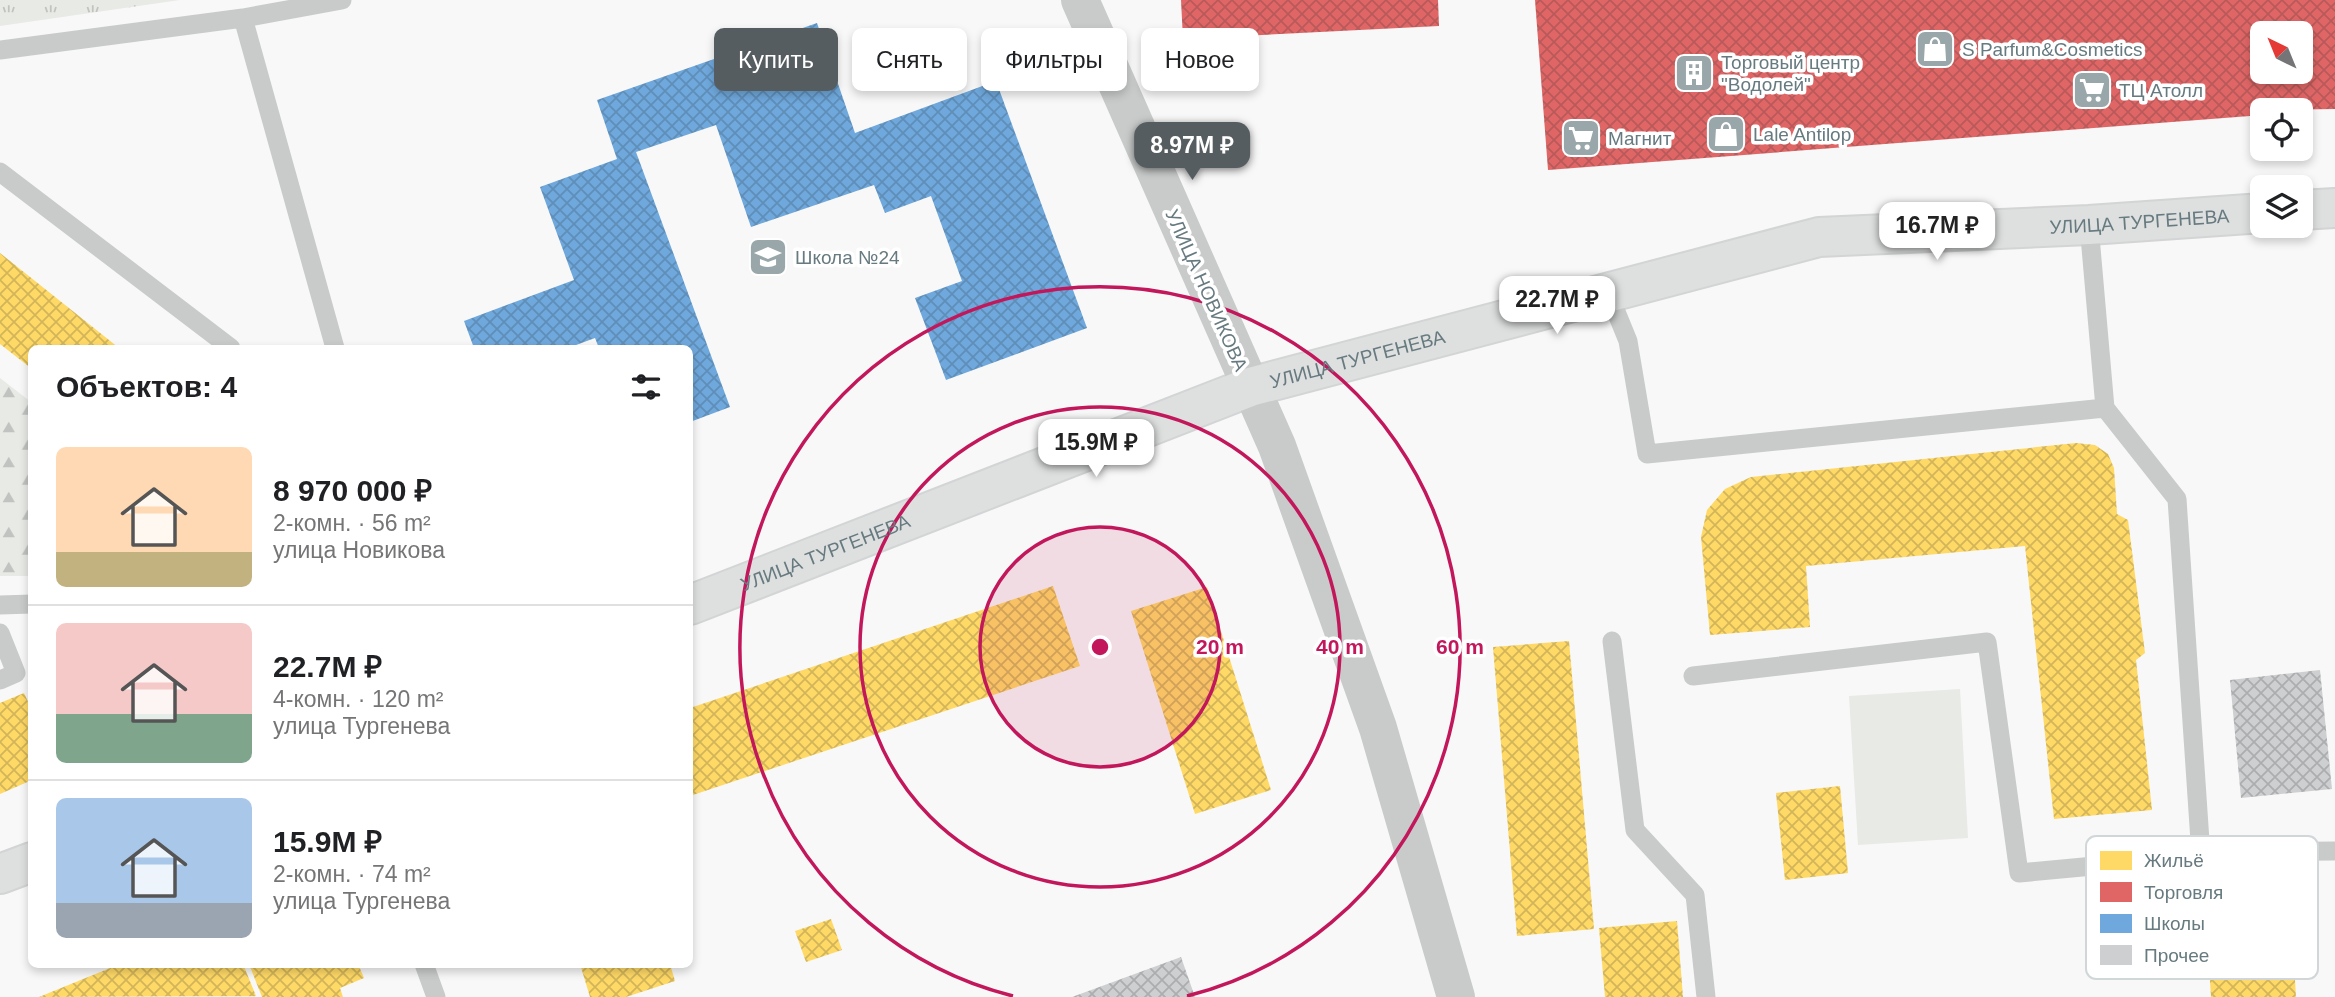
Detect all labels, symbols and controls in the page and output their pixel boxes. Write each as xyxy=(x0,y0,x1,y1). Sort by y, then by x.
north arrow xyxy=(2250,21,2314,84)
map controls xyxy=(2250,21,2313,238)
chip: Купить xyxy=(714,28,838,91)
chip: Снять xyxy=(852,28,967,91)
chip: Фильтры xyxy=(981,28,1127,91)
chip: Новое xyxy=(1141,28,1259,91)
shop icon: S Parfum&Cosmetics xyxy=(1914,28,1956,70)
place label: S Parfum&Cosmetics xyxy=(1962,39,2143,60)
building icon: Торговый центр "Водолей" xyxy=(1673,52,1715,94)
place label: Торговый центр "Водолей" xyxy=(1721,52,1860,95)
supermarket icon: ТЦ Атолл xyxy=(2071,69,2113,111)
place label: ТЦ Атолл xyxy=(2119,80,2203,101)
button: locate xyxy=(2250,98,2313,161)
shop icon: Lale Antilop xyxy=(1705,113,1747,155)
supermarket icon: Магнит xyxy=(1560,117,1602,159)
pin: 8.97M ₽ xyxy=(1127,122,1257,182)
place label: Lale Antilop xyxy=(1753,124,1851,145)
place label: Магнит xyxy=(1608,128,1672,149)
text: 8.97M ₽ xyxy=(1150,132,1234,158)
button: layers xyxy=(2250,175,2313,238)
pin: 16.7M ₽ xyxy=(1872,202,2002,262)
street label: УЛИЦА ТУРГЕНЕВА xyxy=(2049,205,2230,238)
street label: УЛИЦА НОВИКОВА xyxy=(1161,206,1252,375)
text: 16.7M ₽ xyxy=(1895,212,1979,238)
school or university icon: Школа №24 xyxy=(747,236,789,278)
place label: Школа №24 xyxy=(795,247,900,268)
pin: 22.7M ₽ xyxy=(1492,276,1622,336)
text: 22.7M ₽ xyxy=(1515,286,1599,312)
street label: УЛИЦА ТУРГЕНЕВА xyxy=(1268,326,1448,392)
icon: filters xyxy=(627,368,665,406)
text: Объектов: 4 xyxy=(56,370,237,403)
pin: 15.9M ₽ xyxy=(1031,420,1161,479)
text: 15.9M ₽ xyxy=(1054,429,1138,455)
text: 8 970 000 ₽ xyxy=(273,474,432,507)
icon: home xyxy=(112,475,196,559)
text: 2-комн. · 56 m² xyxy=(273,510,431,536)
street label: УЛИЦА ТУРГЕНЕВА xyxy=(738,510,913,595)
text: улица Новикова xyxy=(273,537,445,563)
centre of rings xyxy=(1088,635,1112,659)
text: 20 m xyxy=(1196,635,1244,658)
text: 40 m xyxy=(1316,635,1364,658)
text: 60 m xyxy=(1436,635,1484,658)
text: 22.7M ₽ xyxy=(273,650,382,683)
icon: home xyxy=(112,651,196,735)
text: 4-комн. · 120 m² xyxy=(273,686,444,712)
text: улица Тургенева xyxy=(273,713,450,739)
text: 15.9M ₽ xyxy=(273,825,382,858)
icon: home xyxy=(112,826,196,910)
legend xyxy=(2086,836,2318,979)
text: Жильё xyxy=(2144,850,2204,871)
text: 2-комн. · 74 m² xyxy=(273,861,431,887)
text: Торговля xyxy=(2144,882,2223,903)
text: улица Тургенева xyxy=(273,888,450,914)
text: Школы xyxy=(2144,913,2205,934)
text: Прочее xyxy=(2144,945,2209,966)

